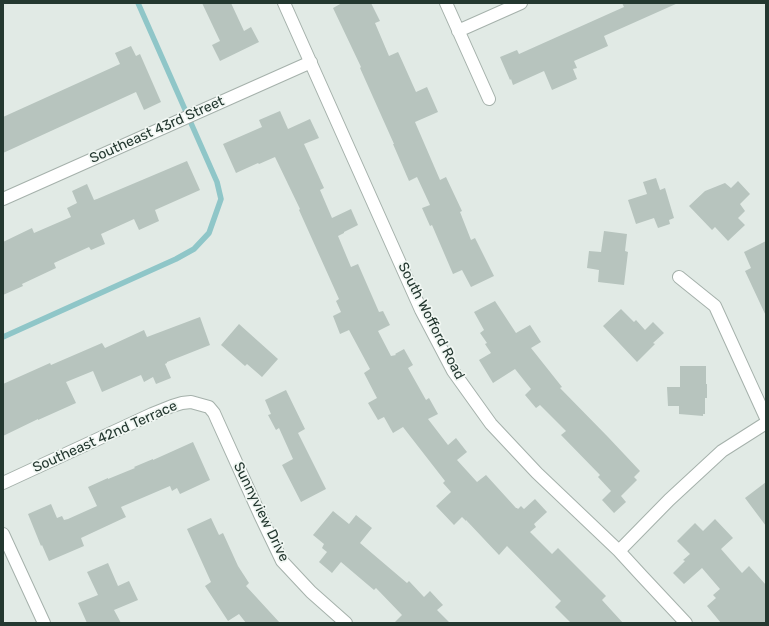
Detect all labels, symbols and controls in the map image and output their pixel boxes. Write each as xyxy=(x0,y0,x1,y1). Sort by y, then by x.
street label: Southeast 43rd Street xyxy=(87,93,227,167)
street label: South Wofford Road xyxy=(394,260,468,382)
street label: Southeast 42nd Terrace xyxy=(30,398,180,476)
street label: Sunnyview Drive xyxy=(230,459,292,565)

